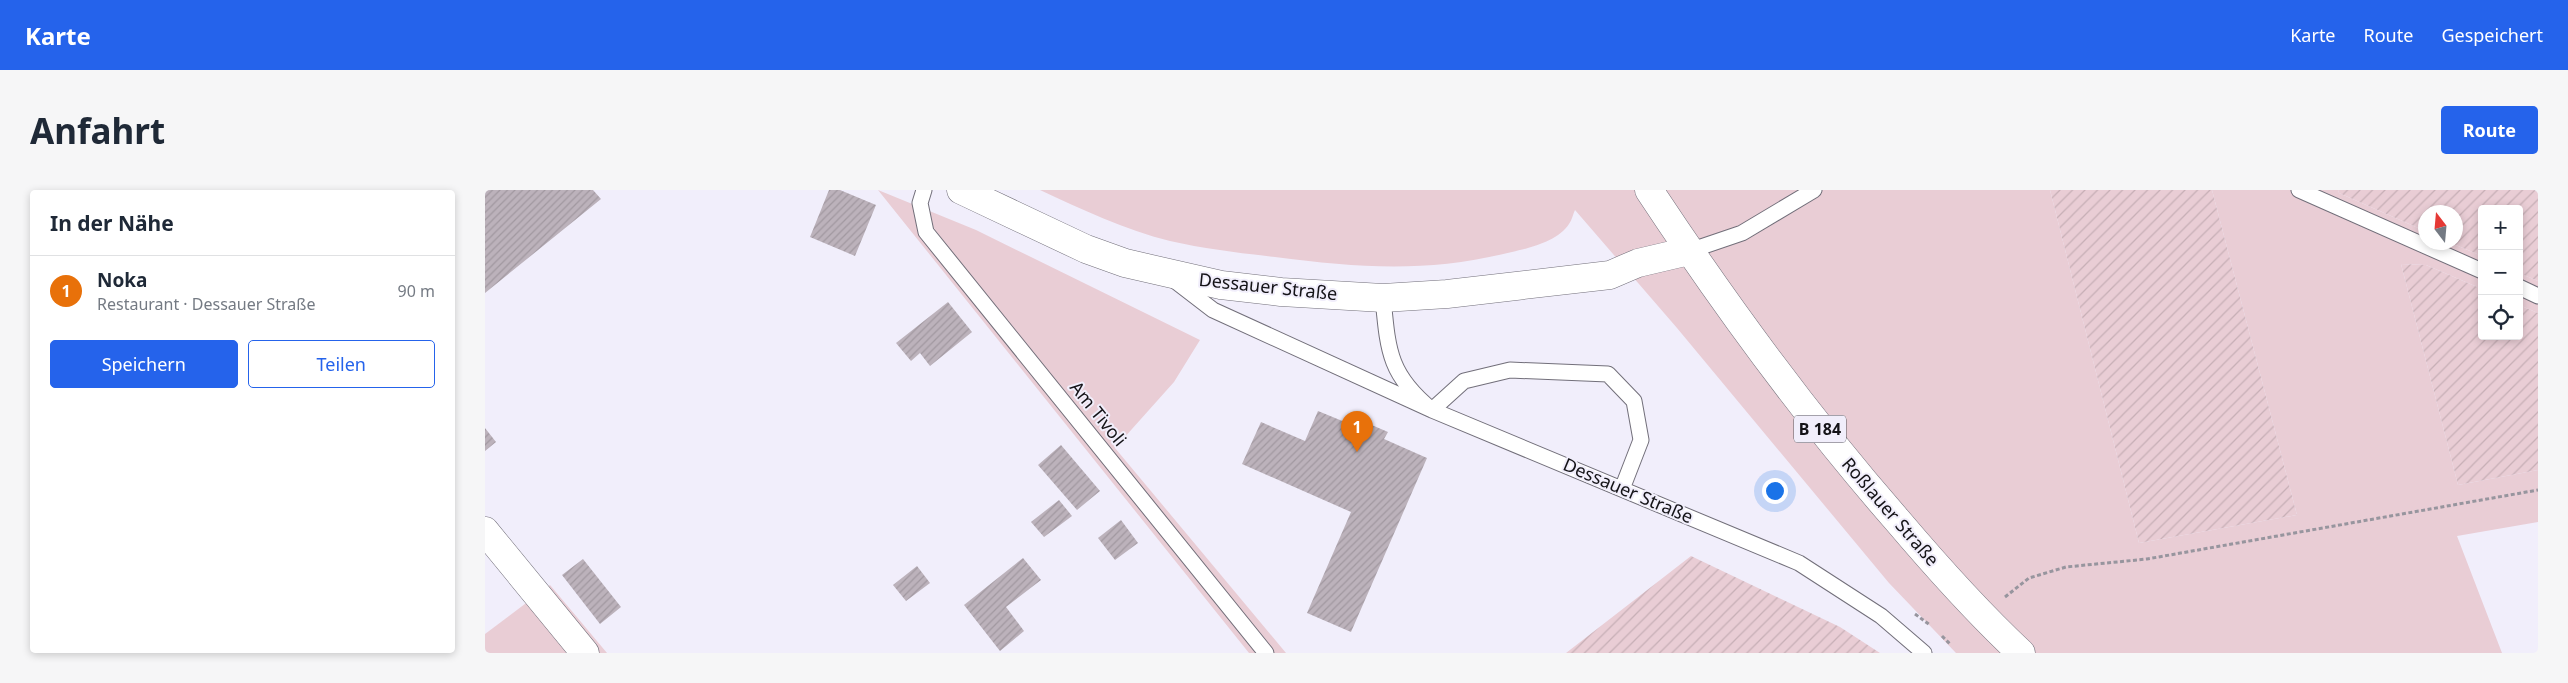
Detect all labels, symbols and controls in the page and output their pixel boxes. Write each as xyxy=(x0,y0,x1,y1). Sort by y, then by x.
text: Karte xyxy=(25,19,91,52)
text: Karte xyxy=(2290,23,2336,47)
text: Route xyxy=(2364,23,2413,47)
text: Gespeichert xyxy=(2441,23,2543,47)
button: Route xyxy=(2441,106,2538,154)
text: Anfahrt xyxy=(30,107,165,154)
north arrow xyxy=(2418,205,2463,250)
map controls xyxy=(2478,205,2523,340)
button: + xyxy=(2478,205,2523,250)
text: In der Nähe xyxy=(50,209,174,237)
button: − xyxy=(2478,250,2523,295)
text: Noka xyxy=(97,267,147,293)
street label: Dessauer Straße xyxy=(1198,267,1339,305)
text: 1 xyxy=(61,280,71,302)
text: 90 m xyxy=(398,280,435,302)
text: Restaurant · Dessauer Straße xyxy=(97,293,315,315)
button: locate xyxy=(2478,295,2523,340)
button: Speichern xyxy=(50,340,238,388)
button: Teilen xyxy=(248,340,435,388)
street label: Am Tivoli xyxy=(1065,376,1132,451)
pin: 1 xyxy=(1341,411,1373,452)
road number: B 184 xyxy=(1794,415,1846,442)
street label: Dessauer Straße xyxy=(1560,452,1697,528)
street label: Roßlauer Straße xyxy=(1837,452,1945,571)
your location xyxy=(1762,478,1788,504)

